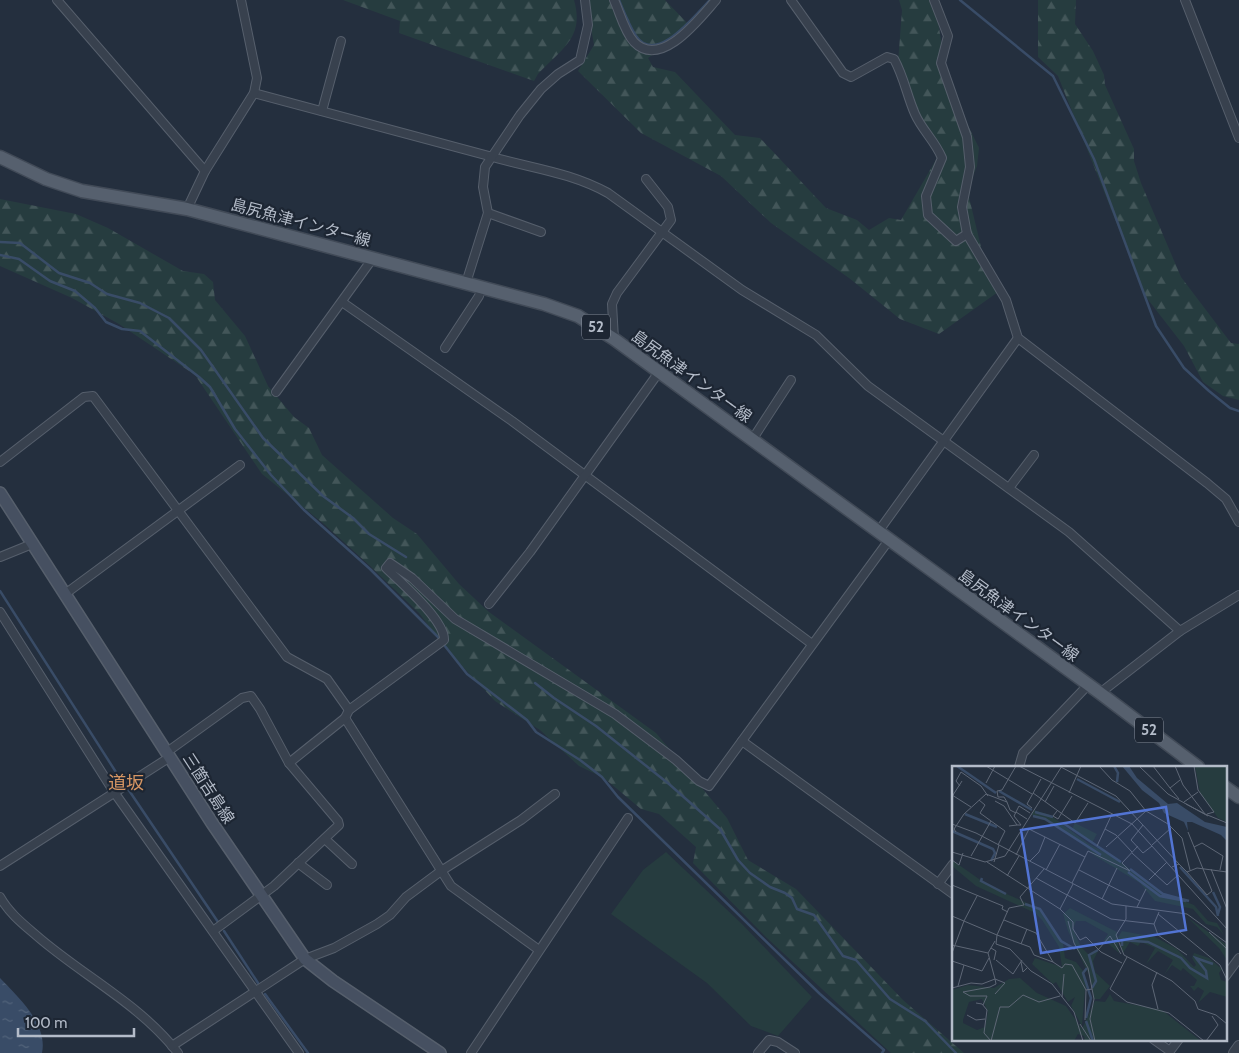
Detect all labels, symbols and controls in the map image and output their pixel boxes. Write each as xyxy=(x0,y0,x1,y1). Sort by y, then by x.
street label: 島尻魚津インター線 xyxy=(229,195,373,250)
road number: 52 xyxy=(582,314,610,340)
street label: 島尻魚津インター線 xyxy=(628,326,756,426)
street label: 島尻魚津インター線 xyxy=(955,565,1083,665)
road number: 52 xyxy=(1135,718,1163,742)
street label: 三箇吉島線 xyxy=(179,750,238,827)
inset map xyxy=(952,766,1226,1040)
district label: 道坂 xyxy=(108,772,144,794)
scale bar xyxy=(18,1006,134,1038)
text: 100 m xyxy=(25,1014,67,1032)

